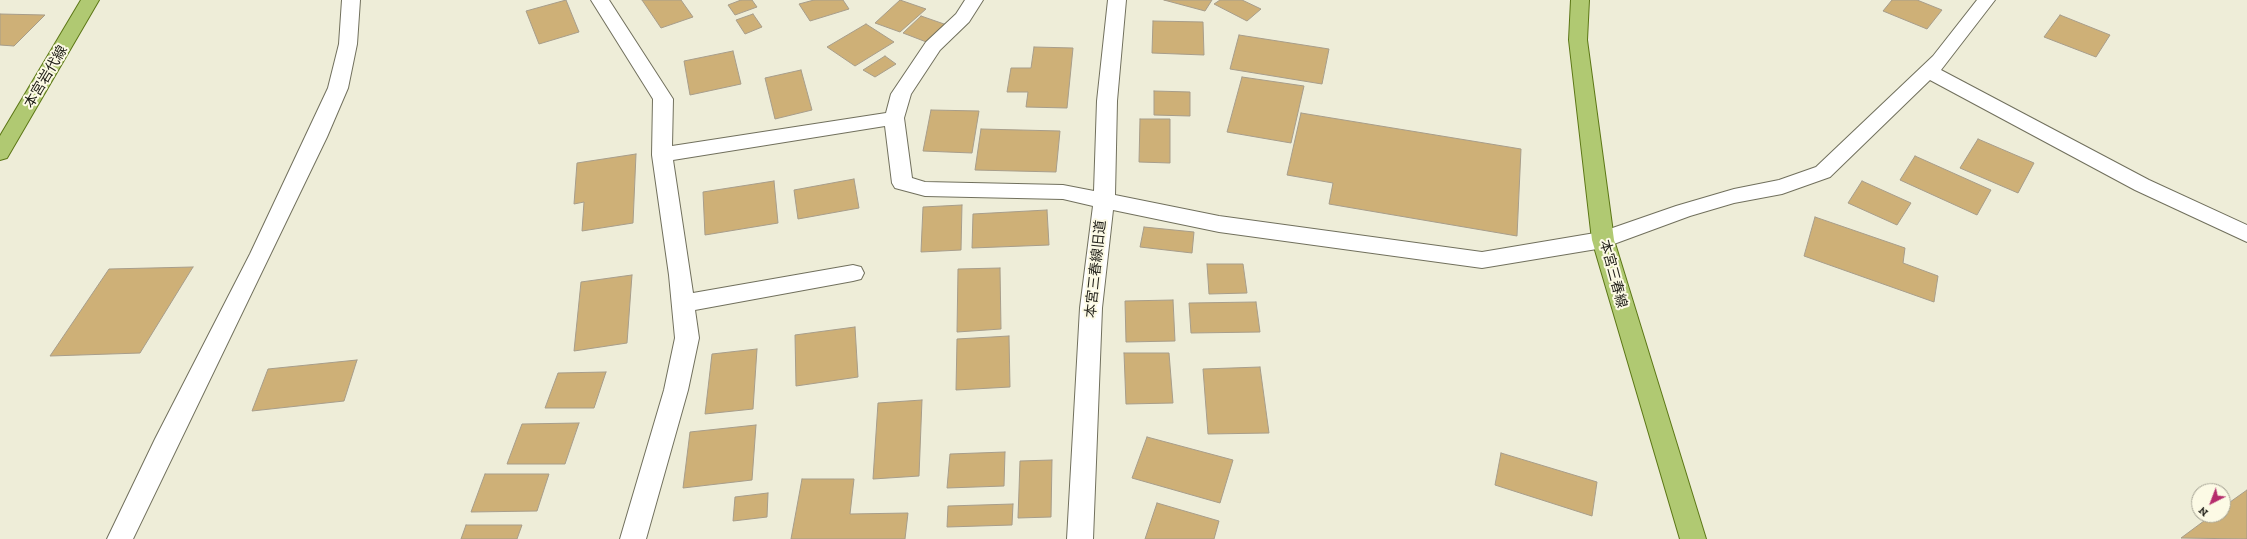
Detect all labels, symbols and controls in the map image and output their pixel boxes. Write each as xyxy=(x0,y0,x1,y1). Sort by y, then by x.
street label: 本宮岩代線 xyxy=(21,43,71,111)
street label: 本宮三春線旧道 xyxy=(1083,219,1109,319)
street label: 本宮三春線 xyxy=(1596,238,1630,310)
north arrow xyxy=(2191,483,2231,523)
text: N xyxy=(2196,504,2211,519)

